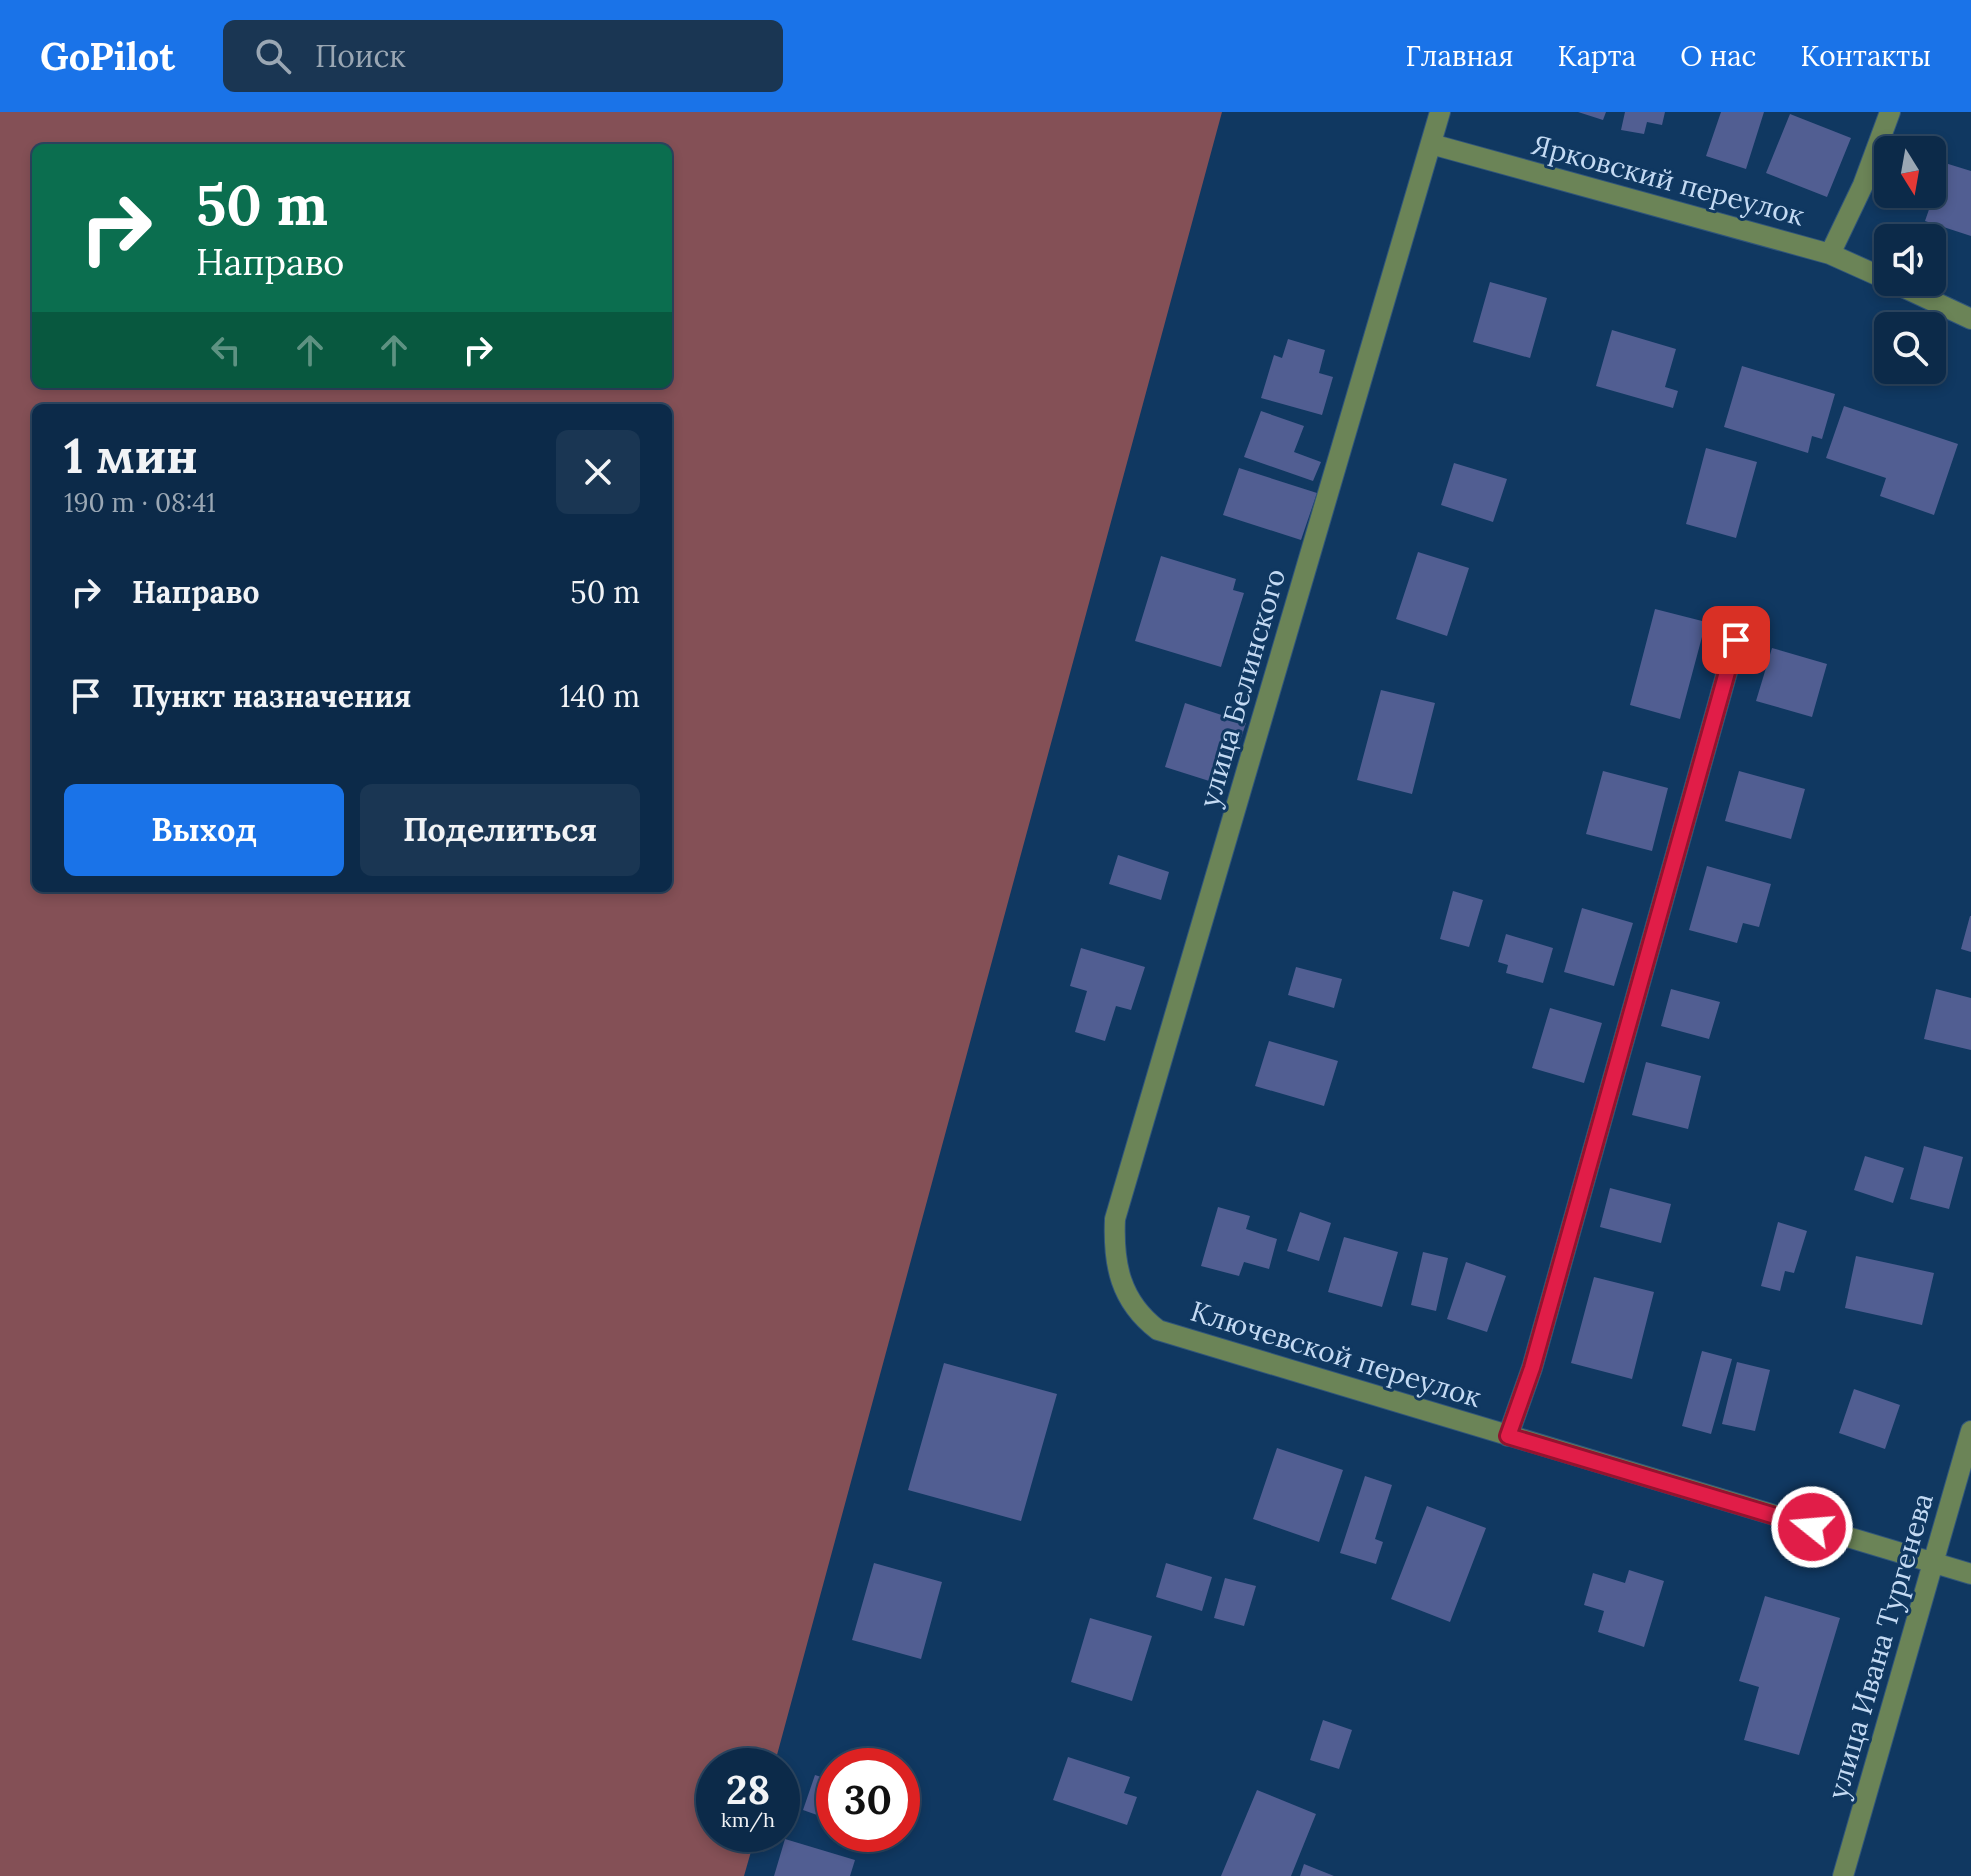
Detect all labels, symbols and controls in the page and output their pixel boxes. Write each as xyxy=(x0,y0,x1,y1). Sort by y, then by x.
search box xyxy=(223,20,783,92)
text: GoPilot xyxy=(40,32,175,80)
icon: search xyxy=(251,34,295,78)
text: Поиск xyxy=(315,37,406,75)
text: Главная xyxy=(1405,38,1514,74)
text: Карта xyxy=(1558,38,1636,74)
text: О нас xyxy=(1680,38,1757,74)
text: Контакты xyxy=(1801,38,1931,74)
street label: Ярковский переулок xyxy=(1528,126,1808,234)
north arrow xyxy=(1874,136,1946,208)
map controls xyxy=(1874,136,1946,384)
text: 50 m xyxy=(196,169,328,240)
icon: right xyxy=(64,176,168,280)
button: sound xyxy=(1874,224,1946,296)
text: Направо xyxy=(196,239,344,285)
button: search xyxy=(1874,312,1946,384)
icon: left xyxy=(204,328,248,372)
icon: ahead xyxy=(288,328,332,372)
icon: ahead xyxy=(372,328,416,372)
icon: right xyxy=(456,328,500,372)
text: 1 мин xyxy=(64,425,198,486)
button: close xyxy=(556,430,640,514)
text: 190 m · 08:41 xyxy=(64,486,216,519)
street label: улица Белинского xyxy=(1191,564,1293,812)
icon: right xyxy=(64,570,108,614)
text: Направо xyxy=(132,573,260,611)
text: 50 m xyxy=(570,573,640,611)
pin xyxy=(1702,606,1770,674)
icon: arrive xyxy=(1714,618,1758,662)
icon: arrive xyxy=(64,674,108,718)
text: Пункт назначения xyxy=(132,677,411,715)
text: 140 m xyxy=(559,677,640,715)
button: Выход xyxy=(64,784,344,876)
button: Поделиться xyxy=(360,784,640,876)
street label: Ключевской переулок xyxy=(1186,1293,1486,1415)
position arrow xyxy=(1770,1485,1854,1569)
street label: улица Ивана Тургенева xyxy=(1819,1489,1941,1803)
speed limit sign: 30 xyxy=(816,1748,920,1852)
text: 28 xyxy=(726,1764,770,1815)
text: km/h xyxy=(721,1807,775,1832)

